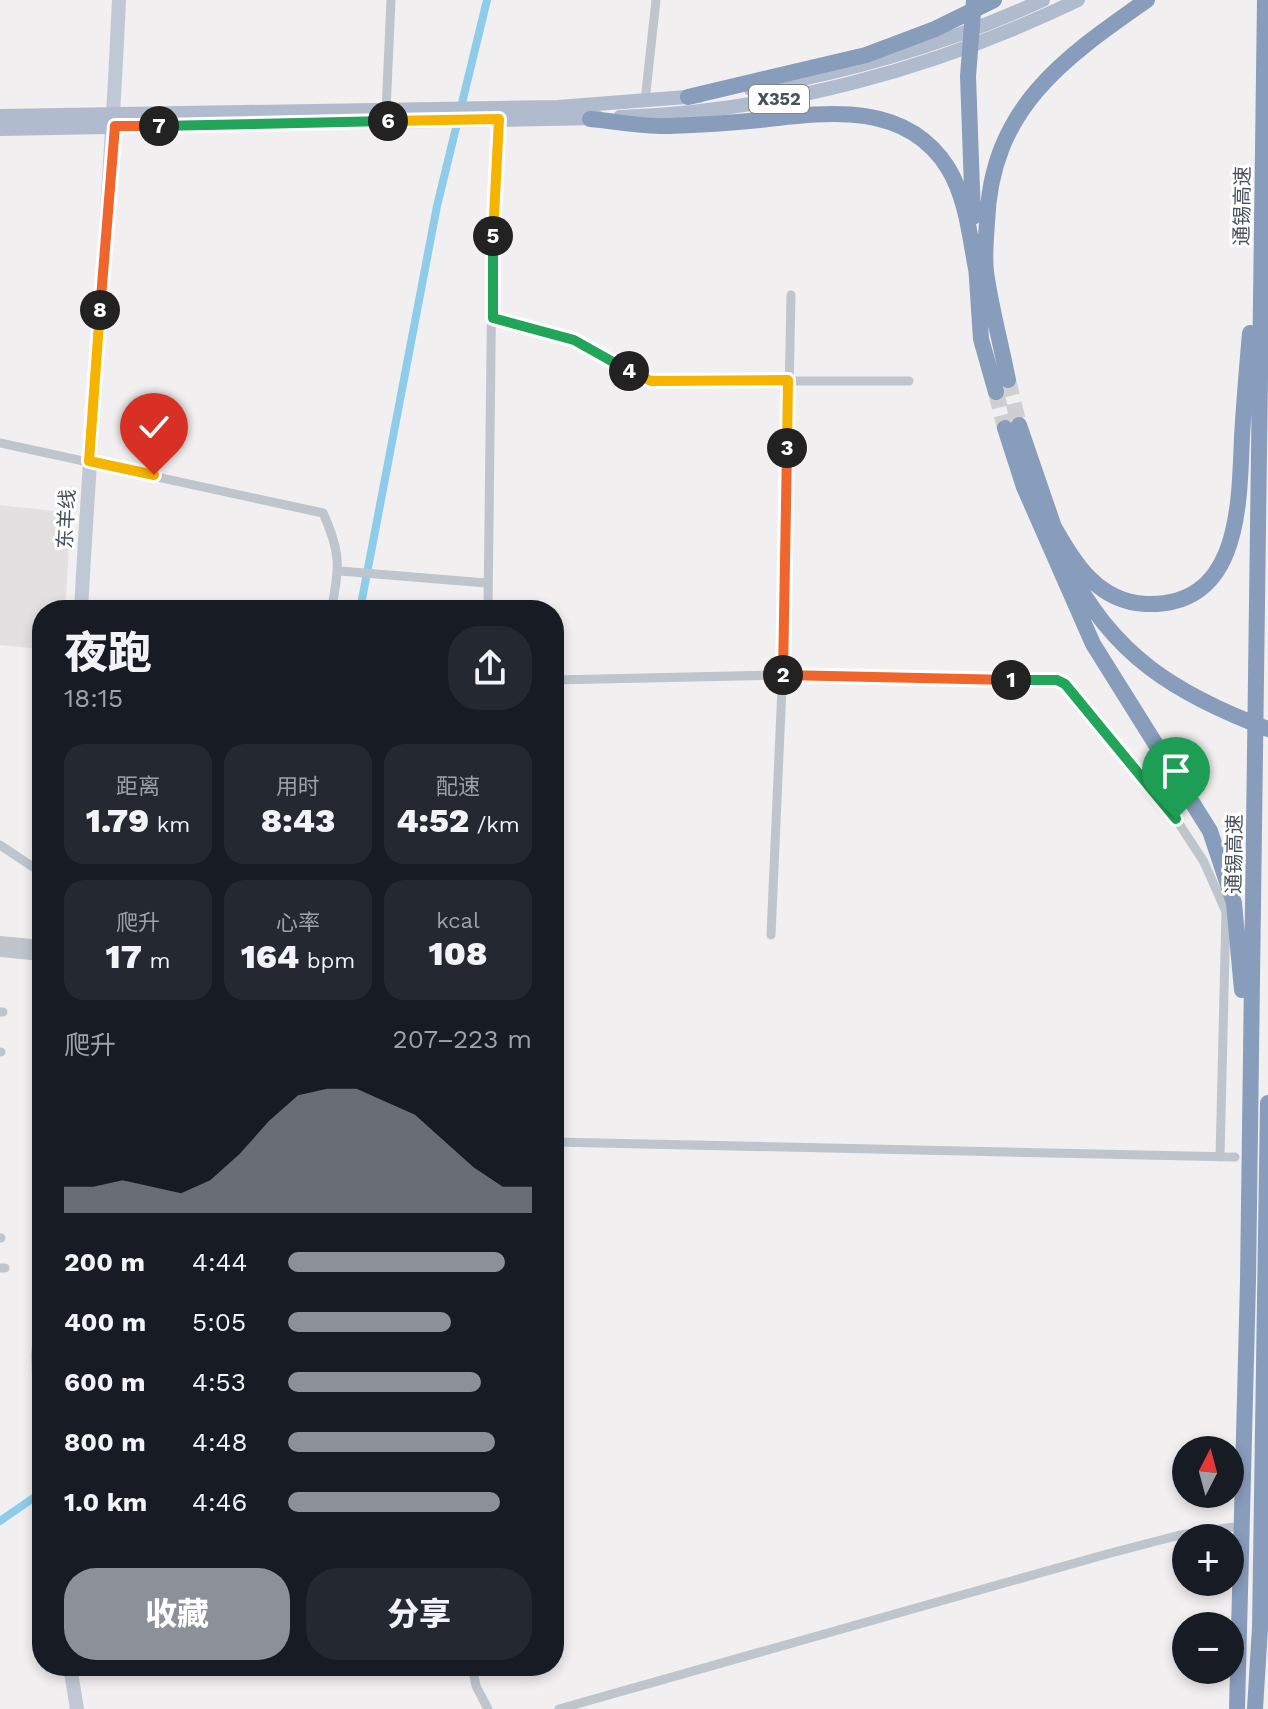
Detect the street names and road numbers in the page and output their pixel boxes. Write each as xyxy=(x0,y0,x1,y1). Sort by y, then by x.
road number: X352 xyxy=(749,85,809,113)
street label: 通锡高速 xyxy=(1229,166,1255,246)
street label: 东羊线 xyxy=(52,488,80,550)
street label: 通锡高速 xyxy=(1221,814,1247,894)

